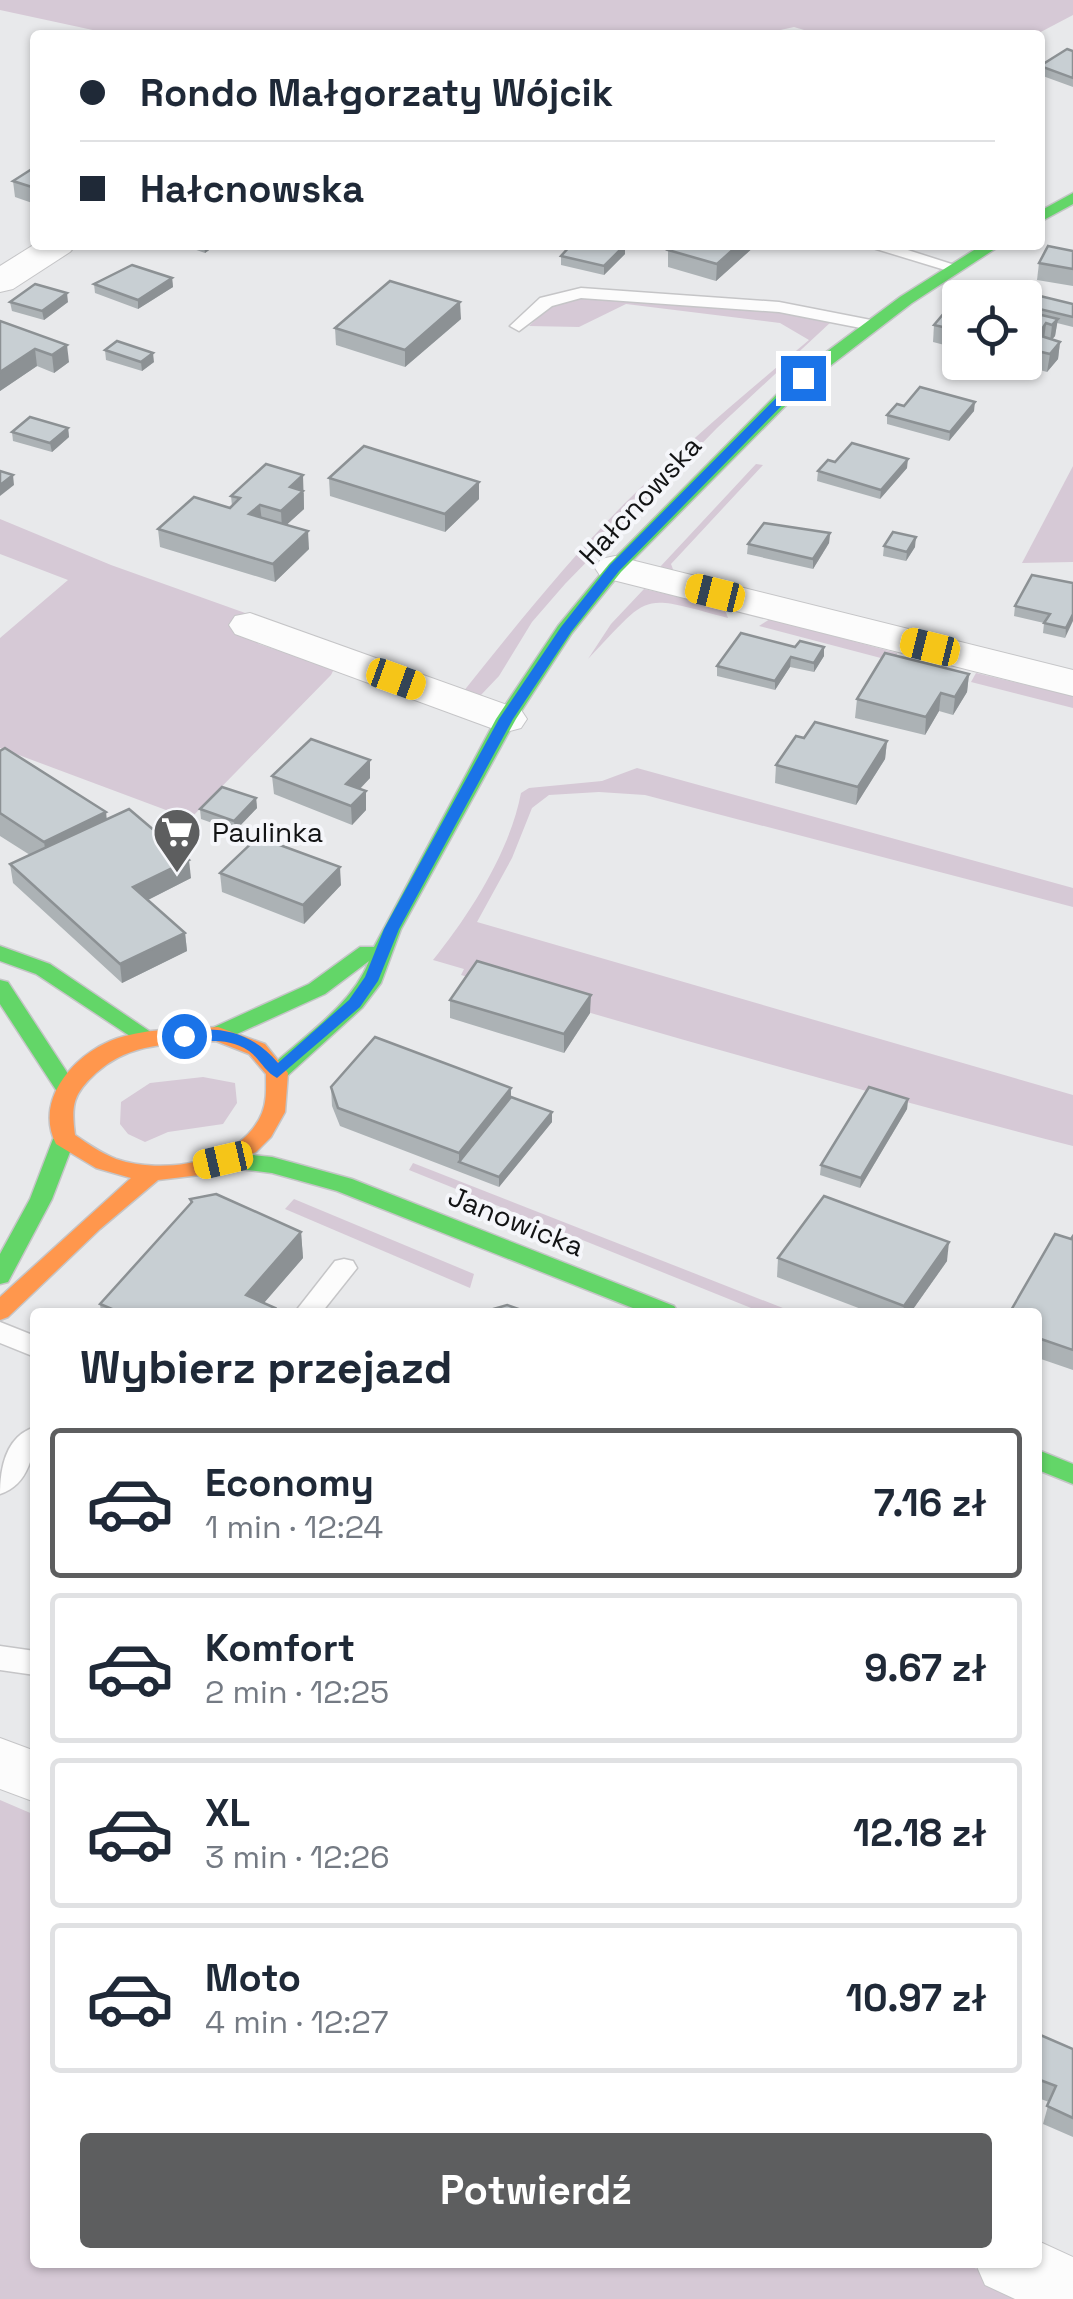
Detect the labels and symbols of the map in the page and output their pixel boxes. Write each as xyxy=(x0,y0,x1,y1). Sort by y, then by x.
route end xyxy=(781,356,826,401)
street label: Hałcnowska xyxy=(571,428,709,572)
car xyxy=(682,571,748,615)
car xyxy=(897,625,963,669)
car xyxy=(363,655,429,703)
supermarket icon: Paulinka xyxy=(151,806,203,874)
place label: Paulinka xyxy=(212,814,323,850)
route start xyxy=(162,1014,207,1059)
car xyxy=(190,1139,256,1181)
street label: Janowicka xyxy=(443,1178,589,1264)

